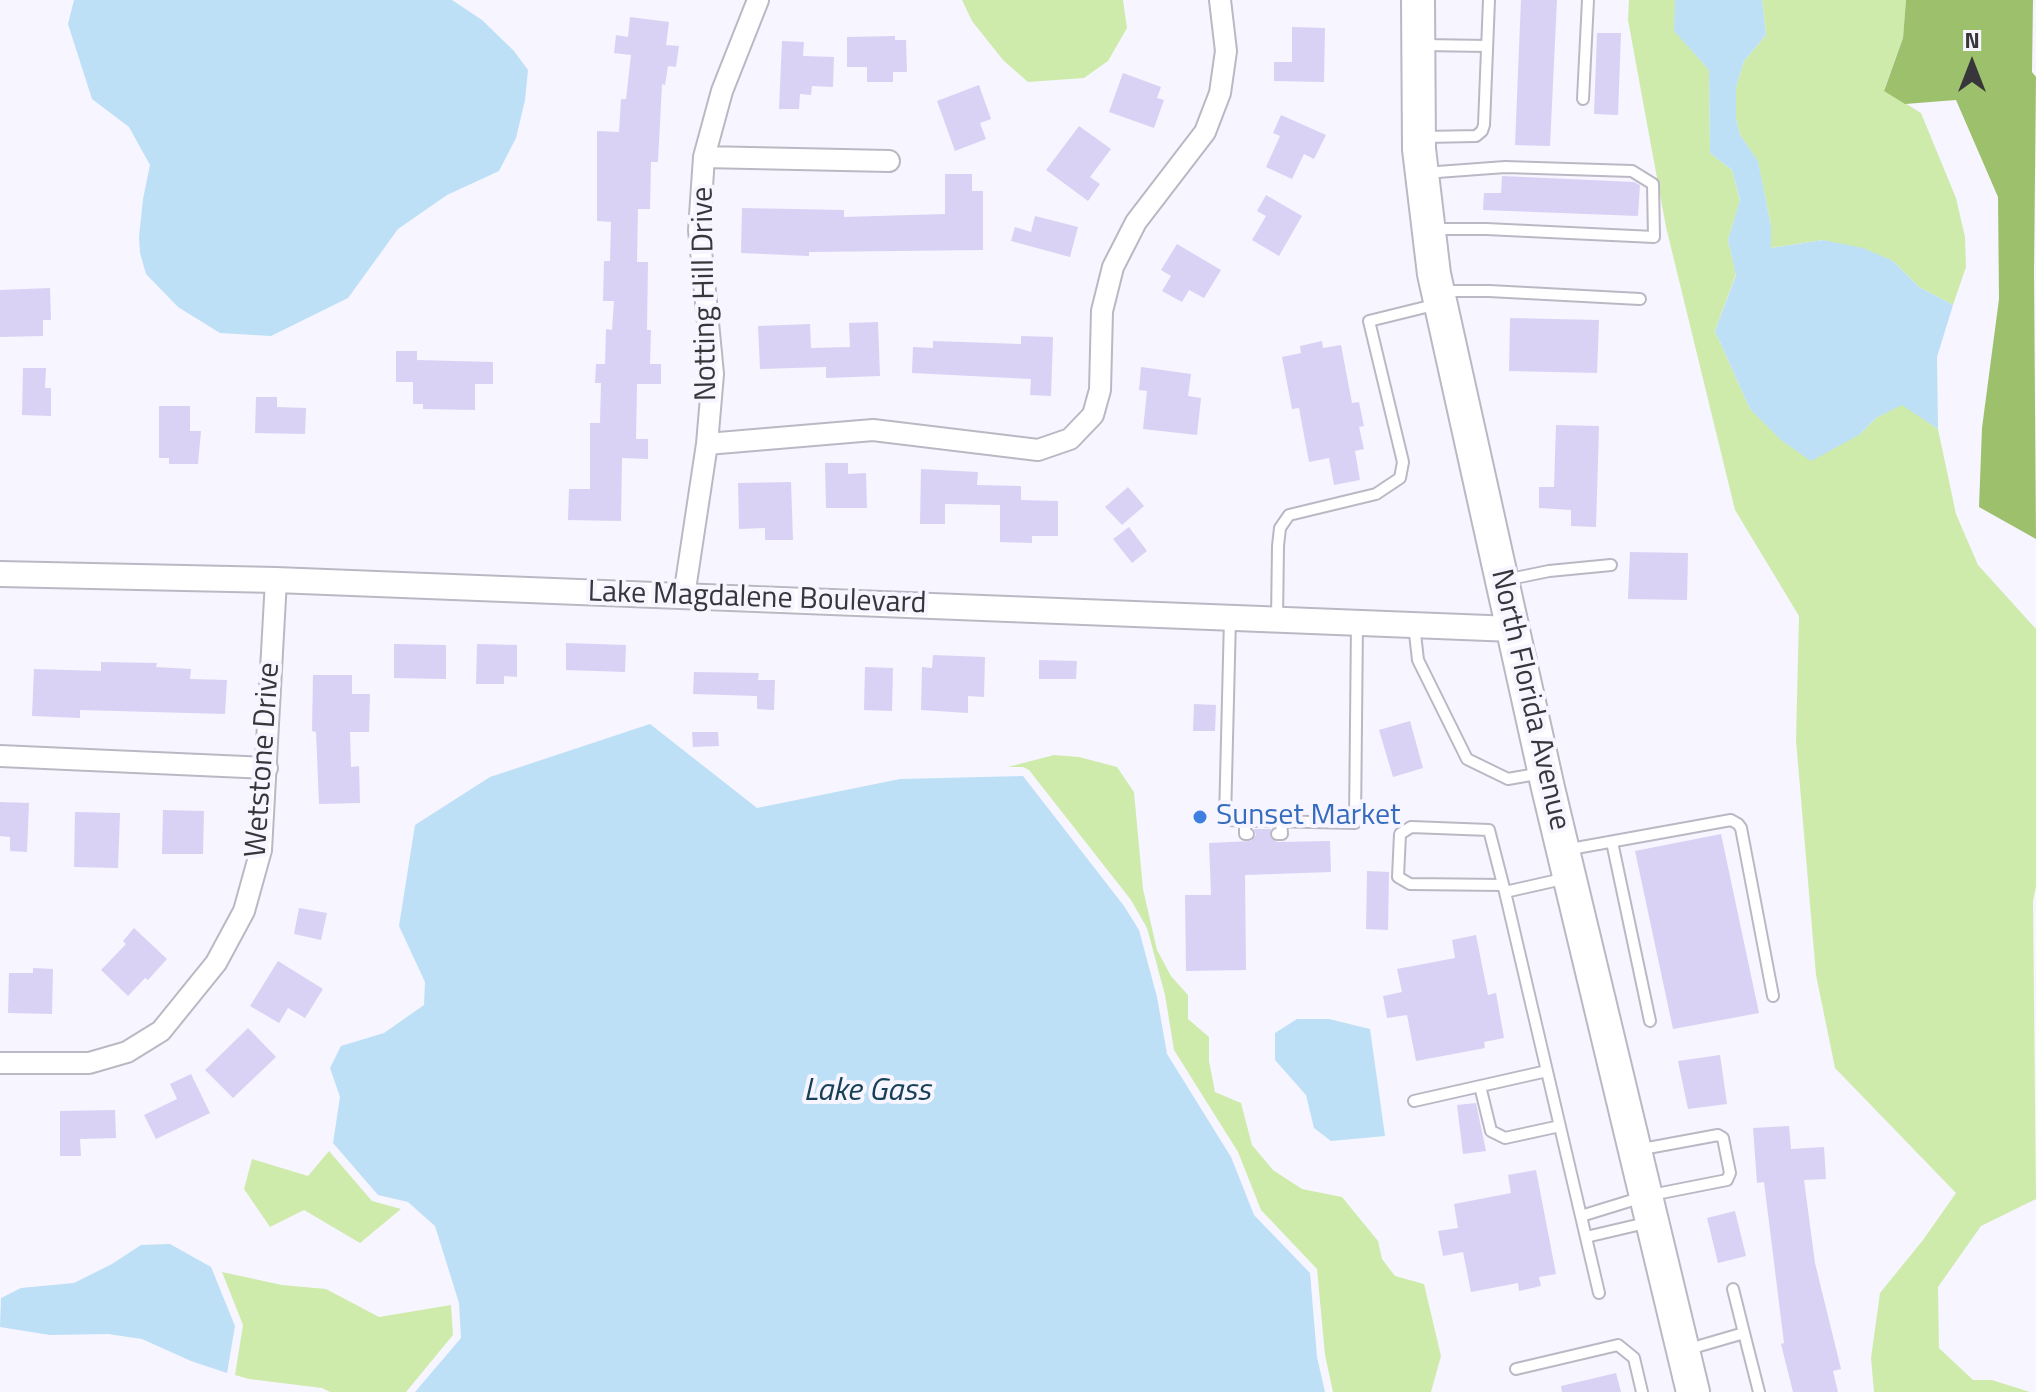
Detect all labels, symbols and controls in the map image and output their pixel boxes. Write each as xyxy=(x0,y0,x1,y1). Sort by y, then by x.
text: N xyxy=(1964,23,1980,57)
north arrow xyxy=(1932,24,2012,104)
street label: Notting Hill Drive xyxy=(686,186,726,402)
street label: North Florida Avenue xyxy=(1481,566,1577,834)
street label: Lake Magdalene Boulevard xyxy=(587,575,927,623)
street label: Wetstone Drive xyxy=(239,661,289,859)
place label: Sunset Market xyxy=(1216,799,1401,835)
marker: Sunset Market xyxy=(1191,808,1209,826)
water label: Lake Gass xyxy=(804,1073,930,1111)

